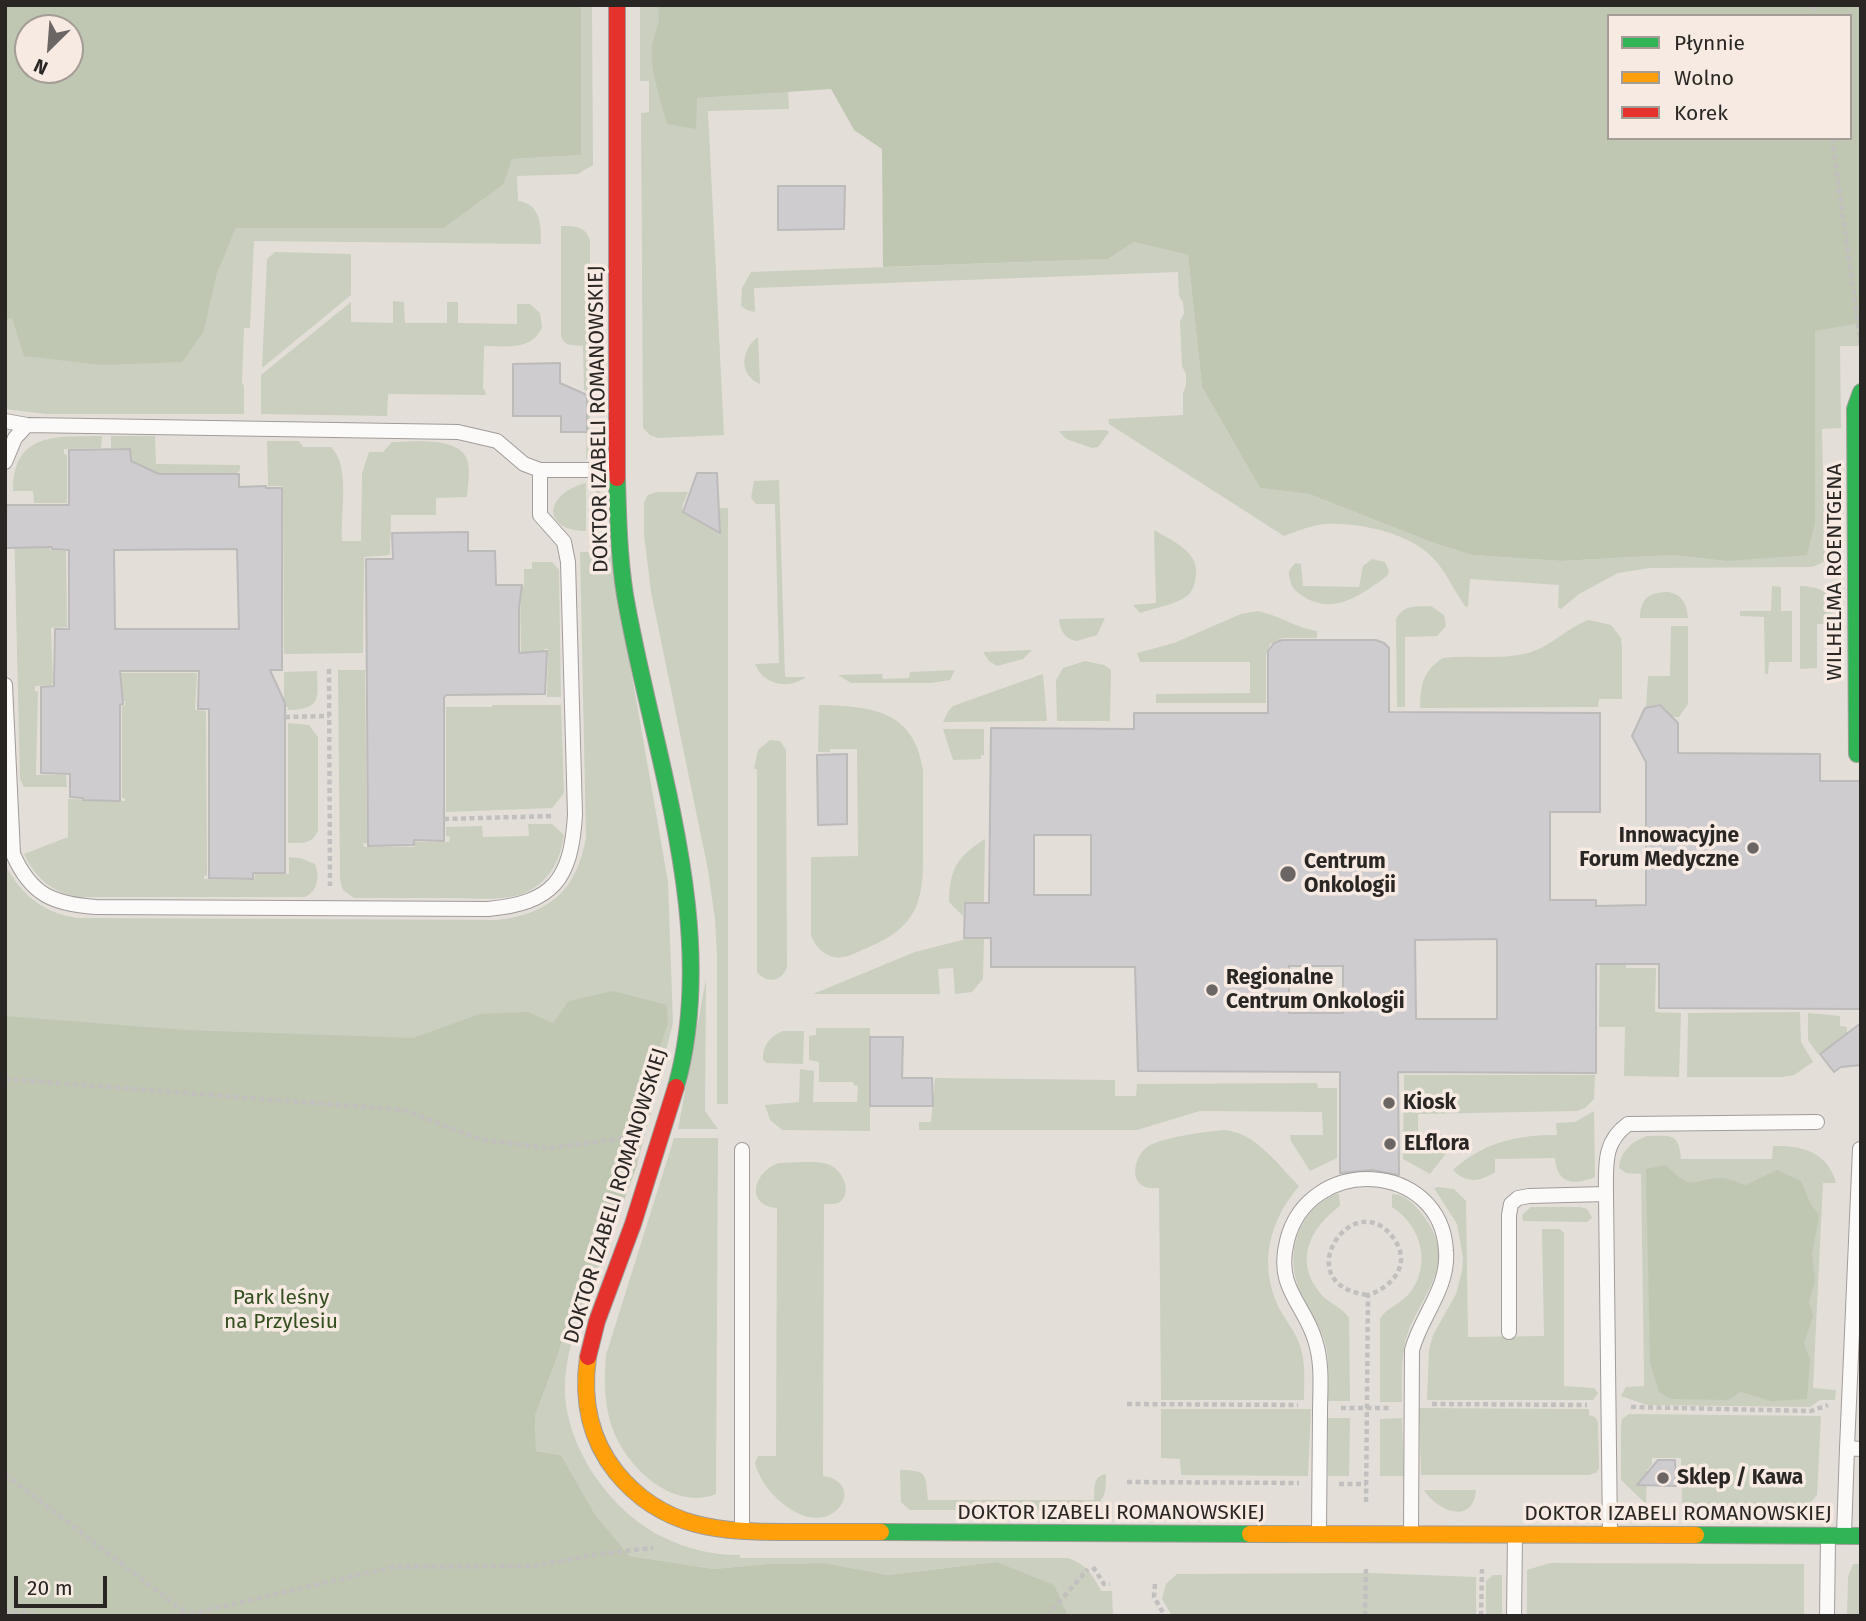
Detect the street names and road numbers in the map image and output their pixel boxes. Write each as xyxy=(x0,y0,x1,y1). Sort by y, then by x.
street label: DOKTOR IZABELI ROMANOWSKIEJ xyxy=(584,265,614,573)
street label: WILHELMA ROENTGENA xyxy=(1822,463,1848,681)
street label: DOKTOR IZABELI ROMANOWSKIEJ xyxy=(559,1045,673,1347)
street label: DOKTOR IZABELI ROMANOWSKIEJ xyxy=(957,1500,1265,1526)
street label: DOKTOR IZABELI ROMANOWSKIEJ xyxy=(1524,1501,1832,1527)

